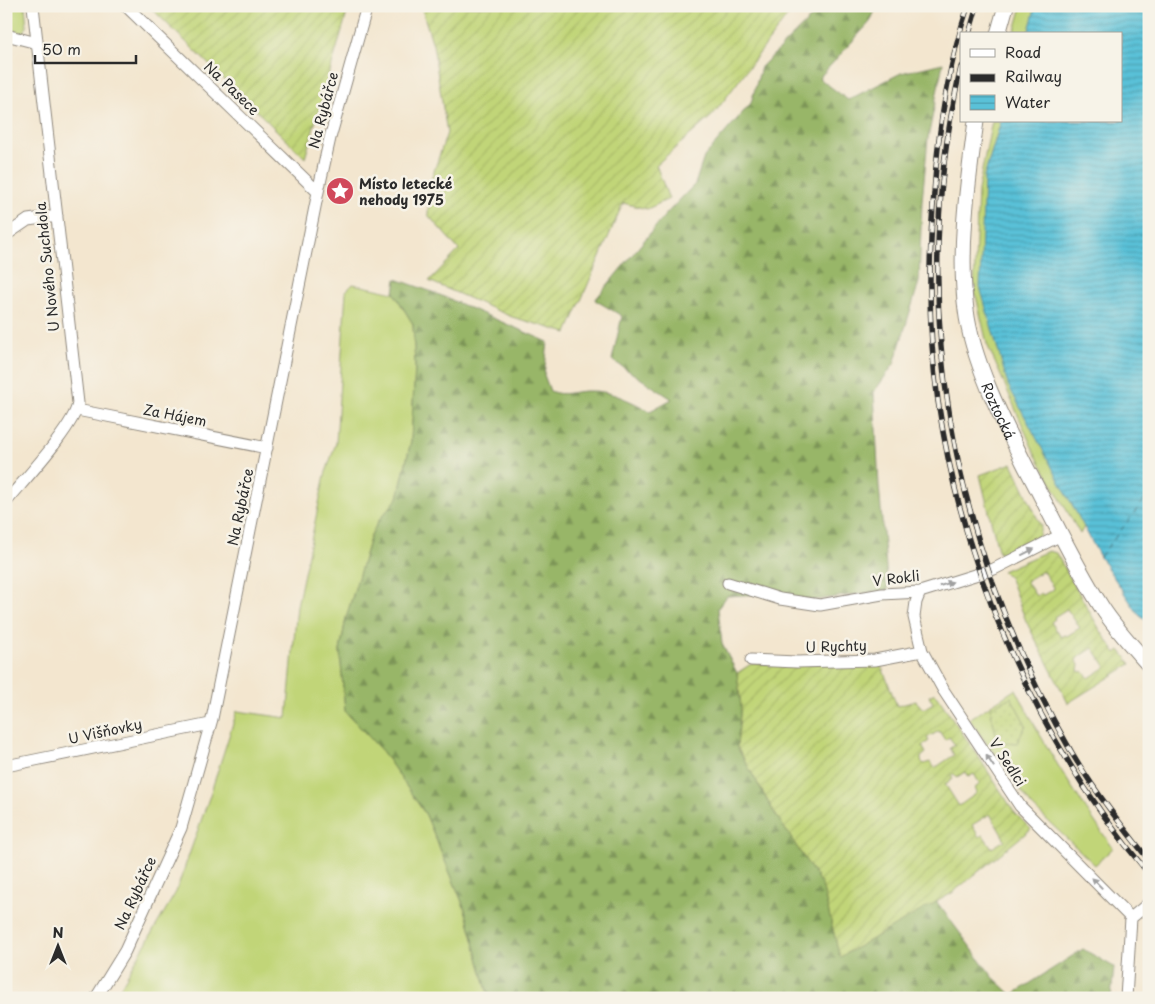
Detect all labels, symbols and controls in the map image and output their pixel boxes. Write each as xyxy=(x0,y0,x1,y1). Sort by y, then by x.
scale bar xyxy=(35,32,136,64)
legend xyxy=(960,32,1122,122)
text: 50 m xyxy=(42,37,81,60)
text: Road xyxy=(1005,40,1041,63)
street label: Na Pasece xyxy=(200,56,265,120)
text: Railway xyxy=(1005,64,1062,87)
street label: Na Rybářce xyxy=(303,69,343,151)
text: Water xyxy=(1005,90,1050,113)
place label: Místo letecké nehody 1975 xyxy=(359,173,453,210)
place icon: Místo letecké nehody 1975 xyxy=(325,176,355,206)
street label: U Nového Suchdola xyxy=(30,201,64,333)
street label: Roztocká xyxy=(977,379,1021,443)
street label: Za Hájem xyxy=(141,399,209,431)
street label: Na Rybářce xyxy=(222,466,258,548)
one-way arrow xyxy=(1020,548,1035,556)
street label: V Rokli xyxy=(871,565,921,591)
one-way arrow xyxy=(939,579,954,587)
street label: U Rychty xyxy=(805,634,867,658)
street label: U Višňovky xyxy=(66,713,144,749)
street label: V Sedlci xyxy=(985,734,1031,790)
one-way arrow xyxy=(986,755,995,768)
street label: Na Rybářce xyxy=(109,853,161,933)
one-way arrow xyxy=(1091,877,1103,889)
north arrow xyxy=(32,922,82,972)
text: N xyxy=(52,922,64,943)

